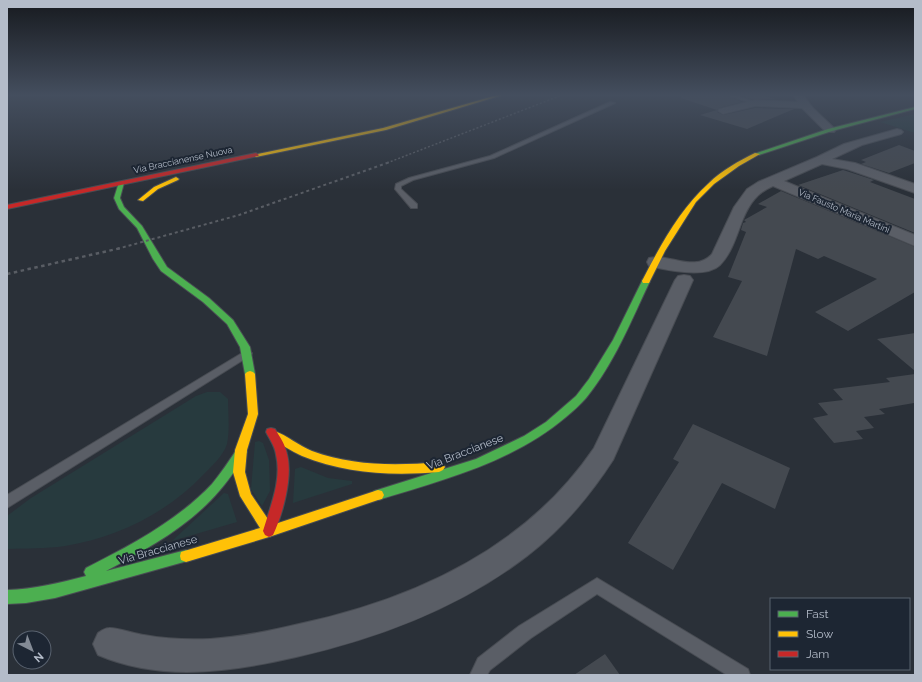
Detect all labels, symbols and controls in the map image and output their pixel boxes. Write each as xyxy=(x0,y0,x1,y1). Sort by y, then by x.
street label: Via Braccianense Nuova xyxy=(133,145,233,175)
street label: Via Fausto Maria Martini xyxy=(797,187,891,235)
street label: Via Braccianese xyxy=(425,431,506,473)
street label: Via Braccianese xyxy=(117,532,199,567)
legend xyxy=(770,598,910,670)
text: Fast xyxy=(806,607,829,621)
text: Slow xyxy=(806,627,833,641)
north arrow xyxy=(12,630,52,670)
text: Jam xyxy=(806,647,829,661)
text: N xyxy=(31,649,46,665)

